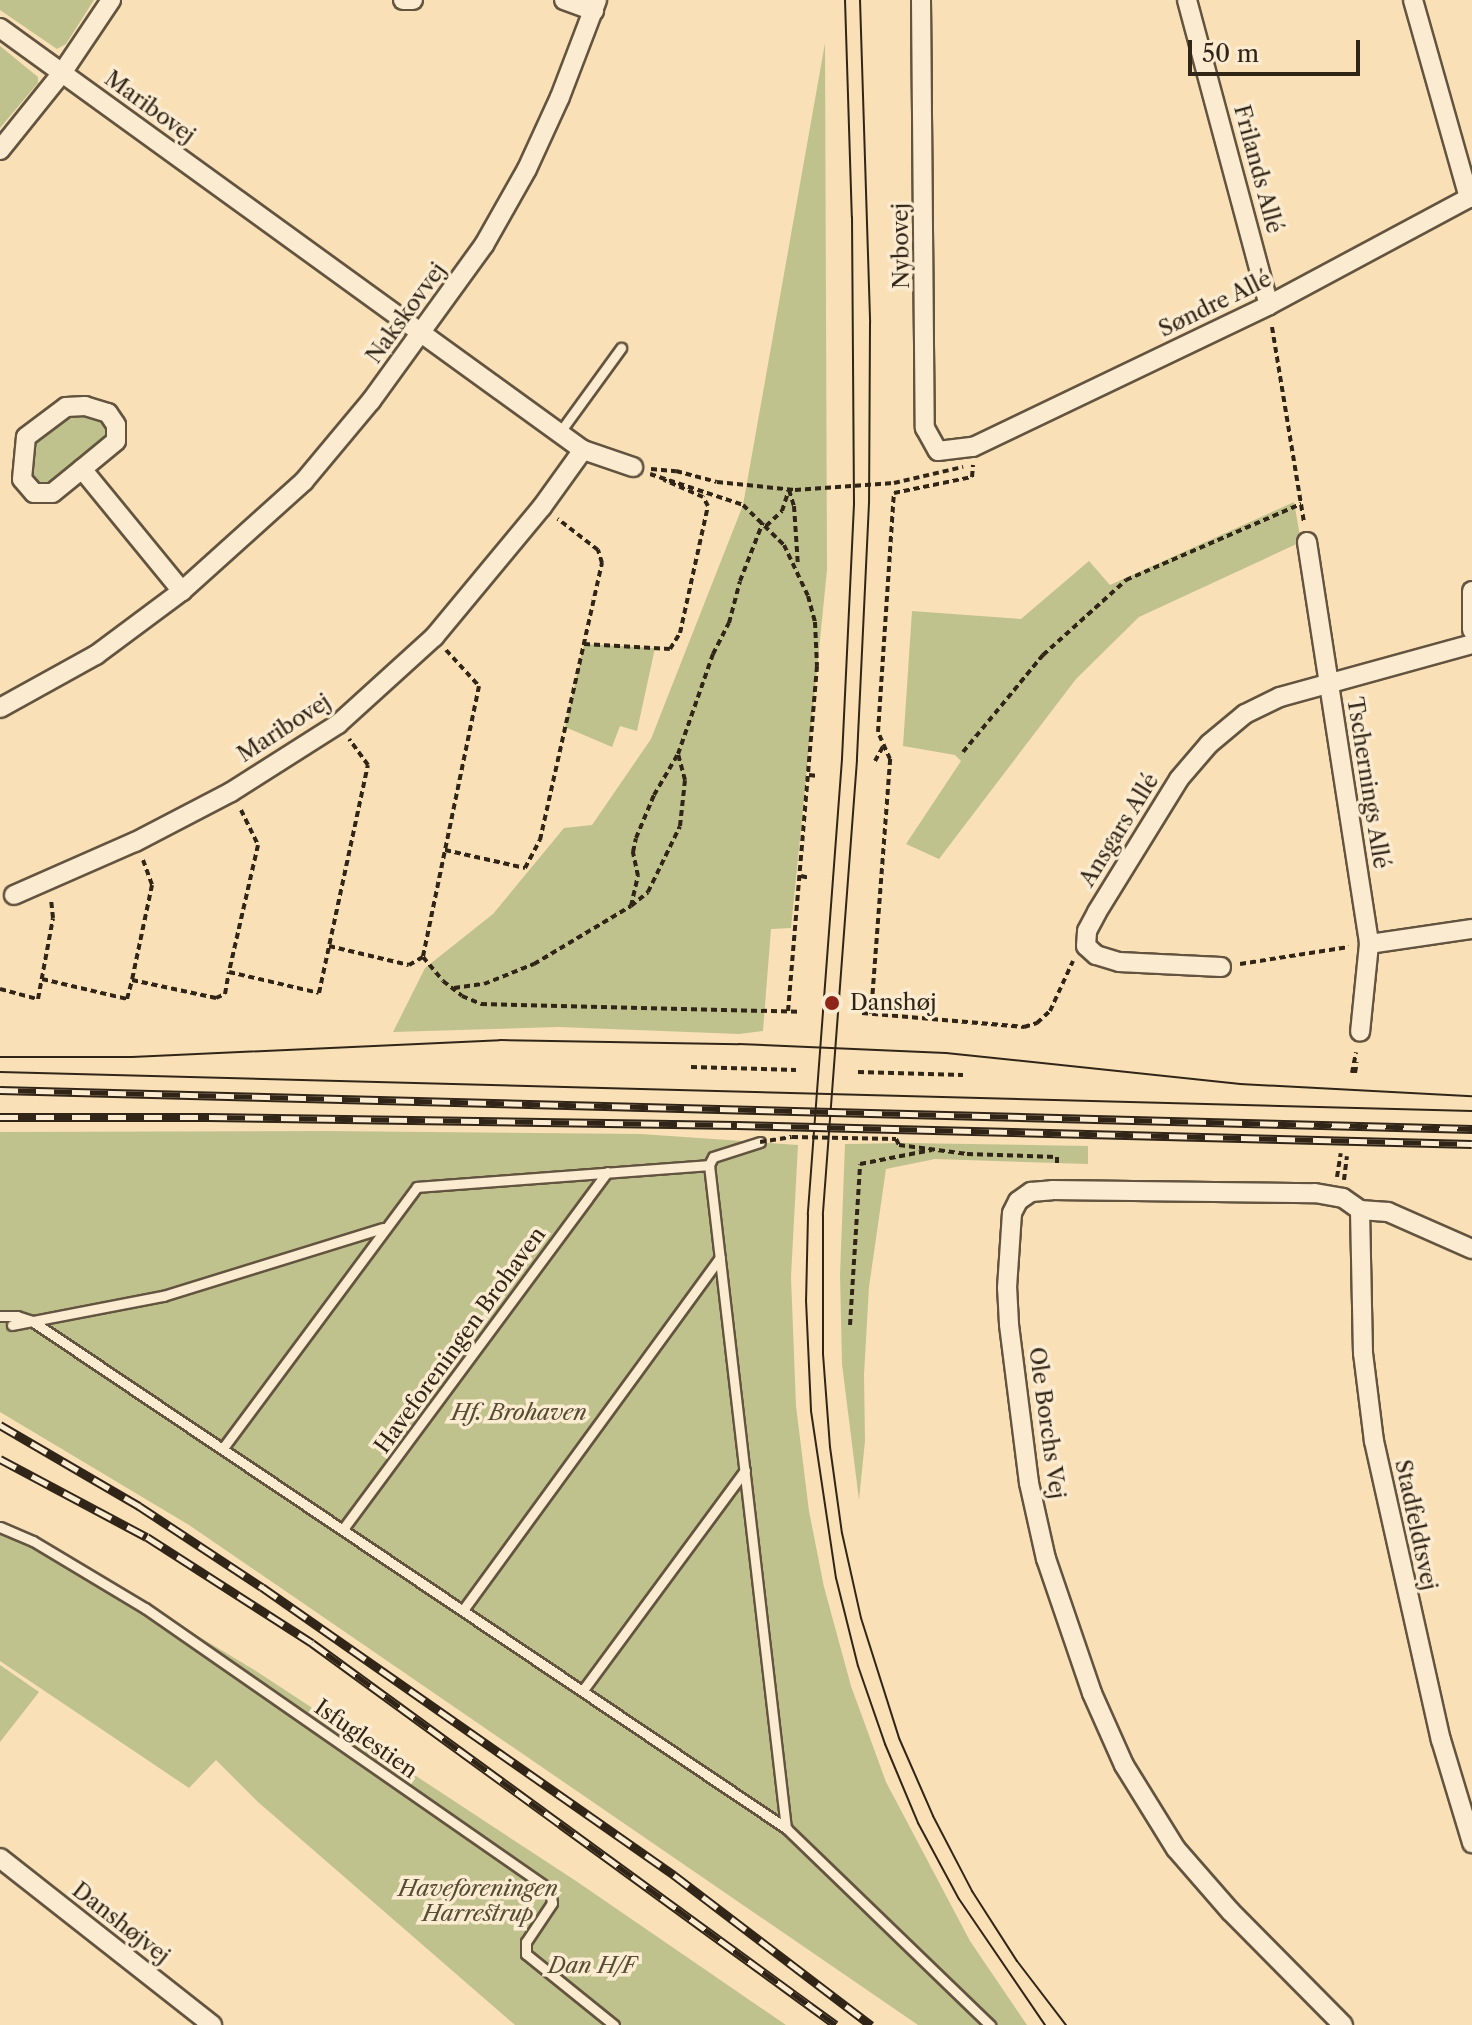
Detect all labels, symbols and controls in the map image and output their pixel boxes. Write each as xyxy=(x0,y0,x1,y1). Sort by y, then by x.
scale bar xyxy=(1192,24,1364,74)
text: 50 m xyxy=(1202,39,1259,68)
street label: Maribovej xyxy=(100,65,200,149)
street label: Frilands Allé xyxy=(1228,102,1288,236)
street label: Nybovej xyxy=(887,203,915,289)
street label: Nakskovvej xyxy=(361,258,451,368)
street label: Søndre Allé xyxy=(1154,265,1276,343)
street label: Maribovej xyxy=(233,688,335,768)
street label: Tschernings Allé xyxy=(1341,695,1395,871)
street label: Ansgars Allé xyxy=(1074,768,1164,892)
place label: Danshøj xyxy=(850,990,937,1016)
marker: Danshøj xyxy=(821,992,843,1014)
street label: Haveforeningen Brohaven xyxy=(369,1222,551,1458)
street label: Ole Borchs Vej xyxy=(1023,1345,1071,1501)
park label: Hf. Brohaven xyxy=(451,1400,587,1426)
street label: Stadfeldtsvej xyxy=(1389,1457,1443,1593)
street label: Isfuglestien xyxy=(309,1694,423,1784)
park label: Haveforeningen Harrestrup xyxy=(398,1875,558,1926)
street label: Danshøjvej xyxy=(67,1877,175,1969)
park label: Dan H/F xyxy=(548,1953,636,1979)

